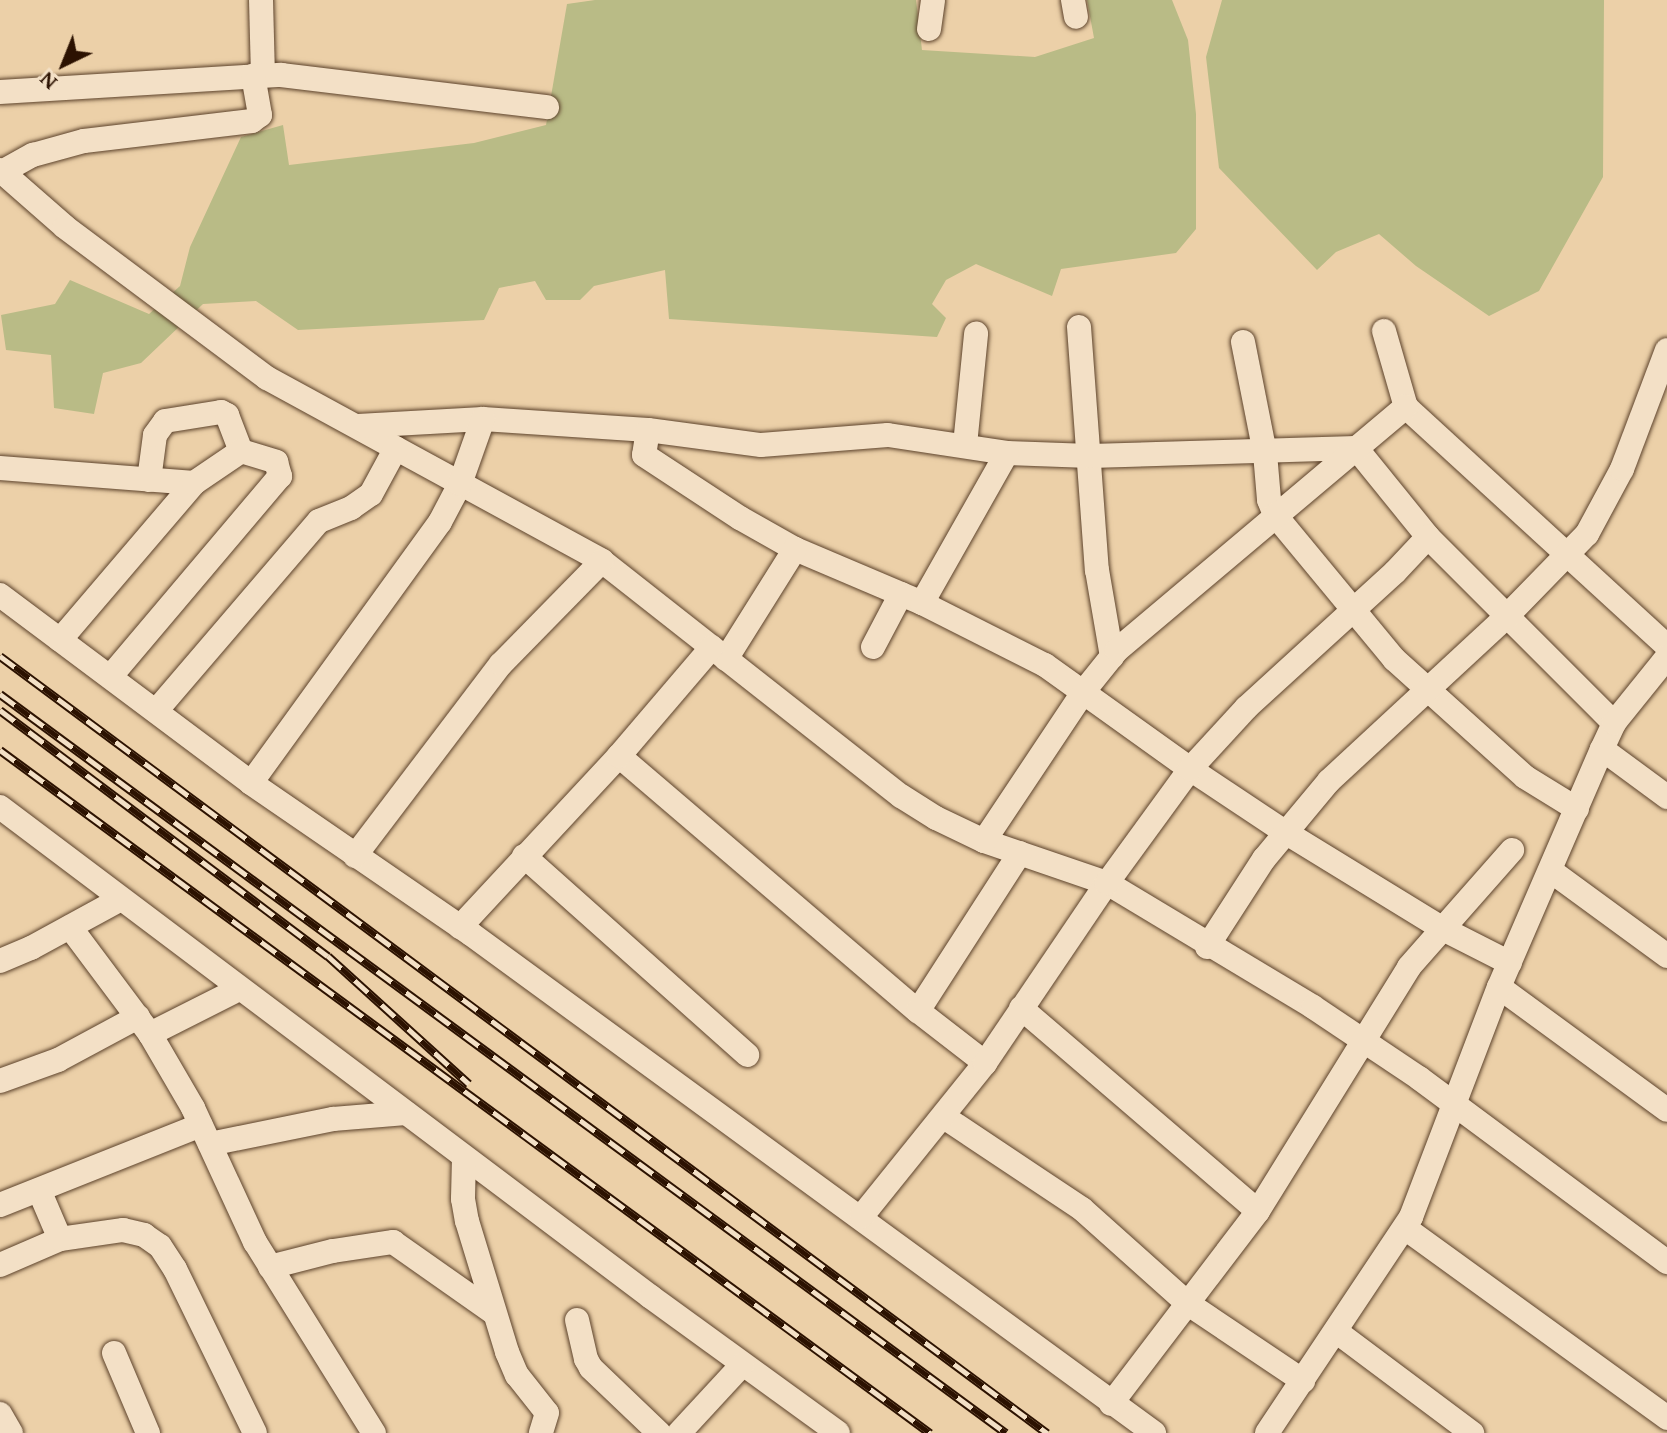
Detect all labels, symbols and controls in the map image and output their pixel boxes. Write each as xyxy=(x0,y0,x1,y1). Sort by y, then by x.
north arrow xyxy=(24,24,104,104)
text: N xyxy=(31,65,64,98)

